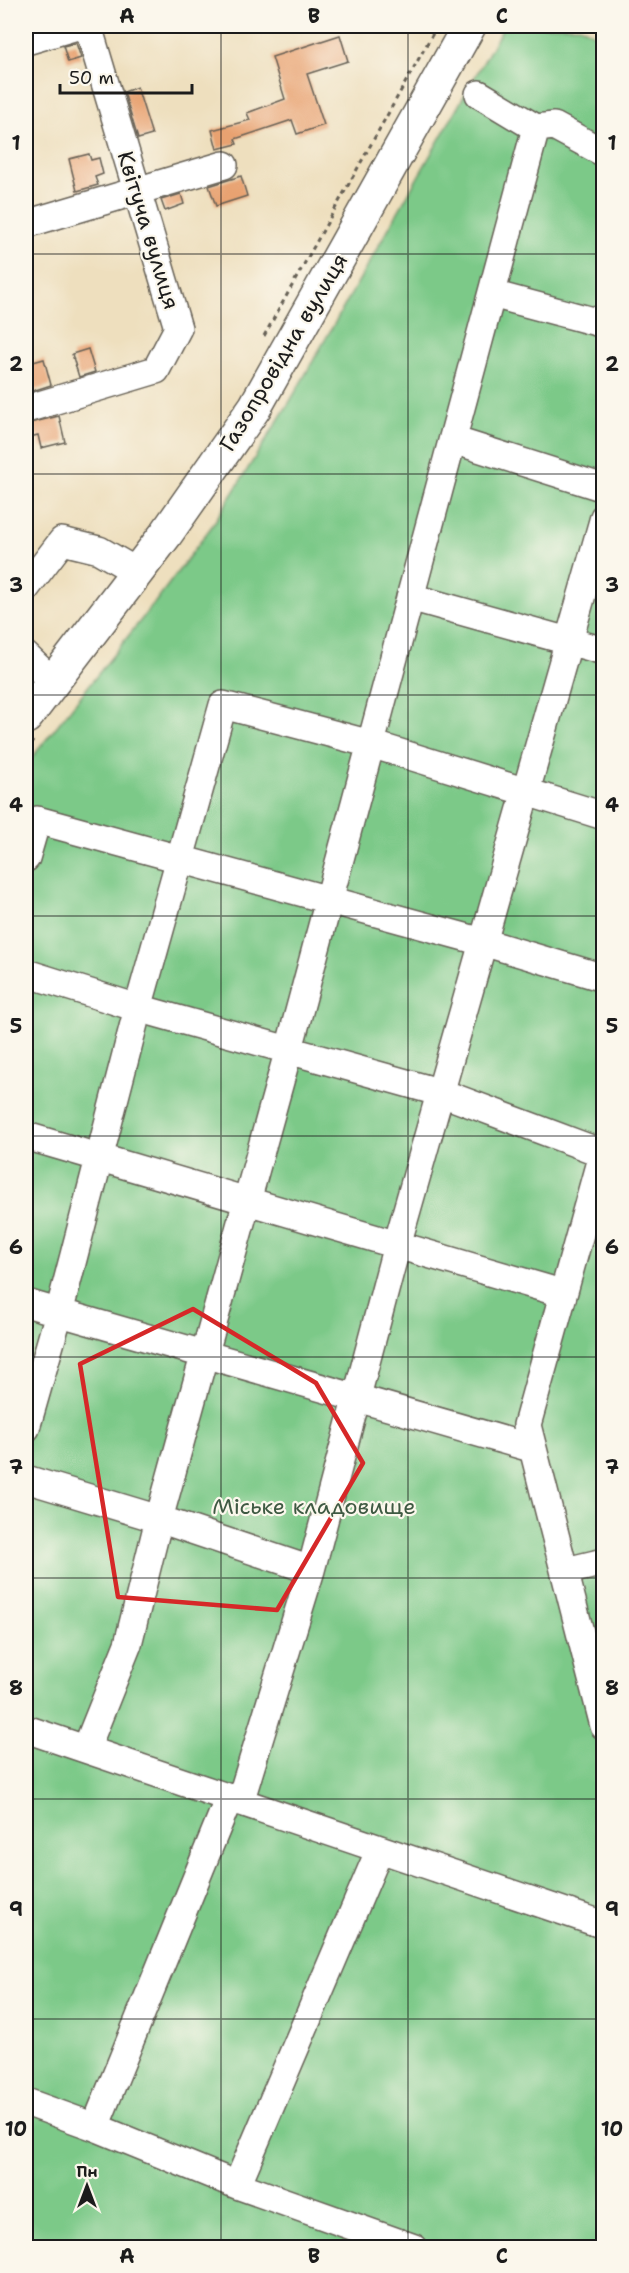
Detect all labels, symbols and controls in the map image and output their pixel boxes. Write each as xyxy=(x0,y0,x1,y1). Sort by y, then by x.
text: A xyxy=(119,3,135,29)
text: B xyxy=(308,3,320,29)
text: C xyxy=(496,3,508,29)
scale bar xyxy=(60,57,192,95)
text: 50 m xyxy=(69,66,114,90)
text: 1 xyxy=(11,130,21,156)
text: 1 xyxy=(607,130,617,156)
street label: Квітуча вулиця xyxy=(111,147,186,313)
street label: Газопровідна вулиця xyxy=(213,248,354,457)
text: 2 xyxy=(9,351,23,377)
text: 2 xyxy=(605,351,619,377)
text: 3 xyxy=(9,572,23,598)
text: 3 xyxy=(605,572,619,598)
text: 4 xyxy=(9,792,23,818)
text: 4 xyxy=(605,792,619,818)
text: 5 xyxy=(10,1013,22,1039)
text: 5 xyxy=(606,1013,618,1039)
text: 6 xyxy=(9,1234,23,1260)
text: 6 xyxy=(605,1234,619,1260)
text: 7 xyxy=(9,1454,23,1480)
text: 7 xyxy=(605,1454,619,1480)
park label: Міське кладовище xyxy=(212,1492,416,1521)
text: 8 xyxy=(9,1675,23,1701)
text: 8 xyxy=(605,1675,619,1701)
text: 9 xyxy=(9,1896,23,1922)
text: 9 xyxy=(605,1896,619,1922)
text: 10 xyxy=(5,2116,27,2142)
text: 10 xyxy=(601,2116,623,2142)
north arrow xyxy=(57,2156,117,2216)
text: Пн xyxy=(76,2161,98,2182)
text: A xyxy=(119,2243,135,2269)
text: B xyxy=(308,2243,320,2269)
text: C xyxy=(496,2243,508,2269)

